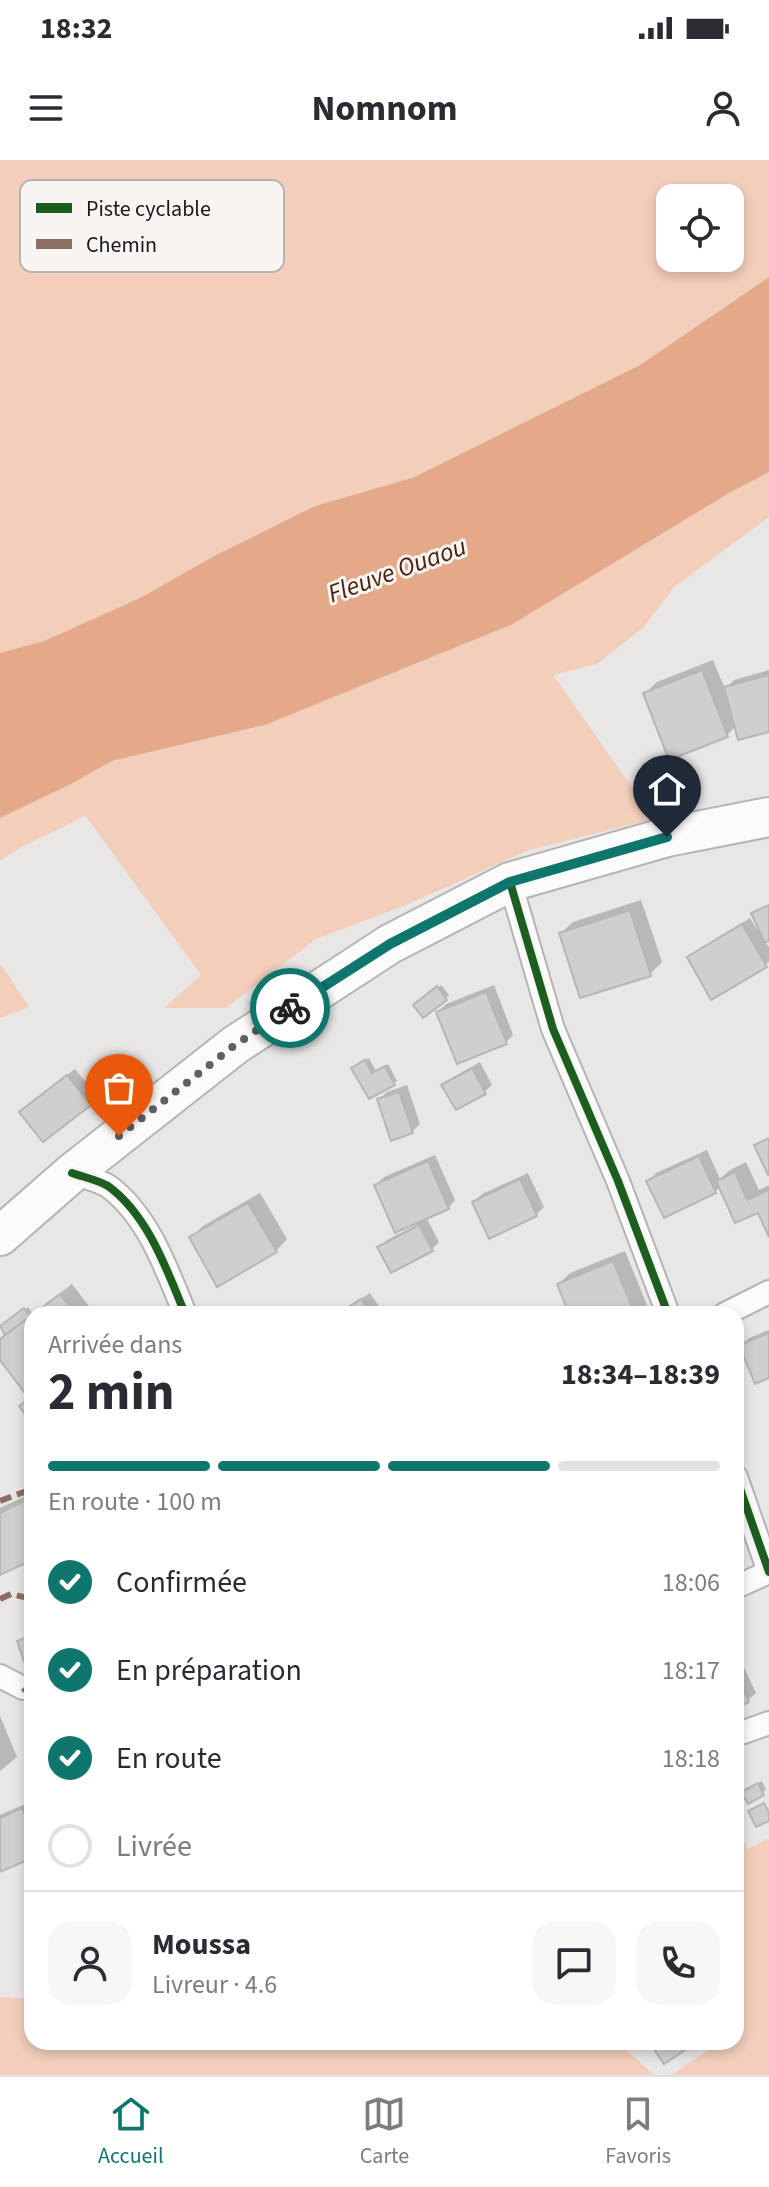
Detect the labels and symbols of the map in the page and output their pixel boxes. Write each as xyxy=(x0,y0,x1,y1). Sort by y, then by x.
legend xyxy=(20,180,284,272)
text: Piste cyclable xyxy=(86,193,211,225)
text: Chemin xyxy=(86,229,157,261)
water label: Fleuve Ouaou xyxy=(323,528,471,612)
pin xyxy=(633,755,701,837)
courier xyxy=(250,968,330,1048)
pin xyxy=(85,1054,153,1136)

